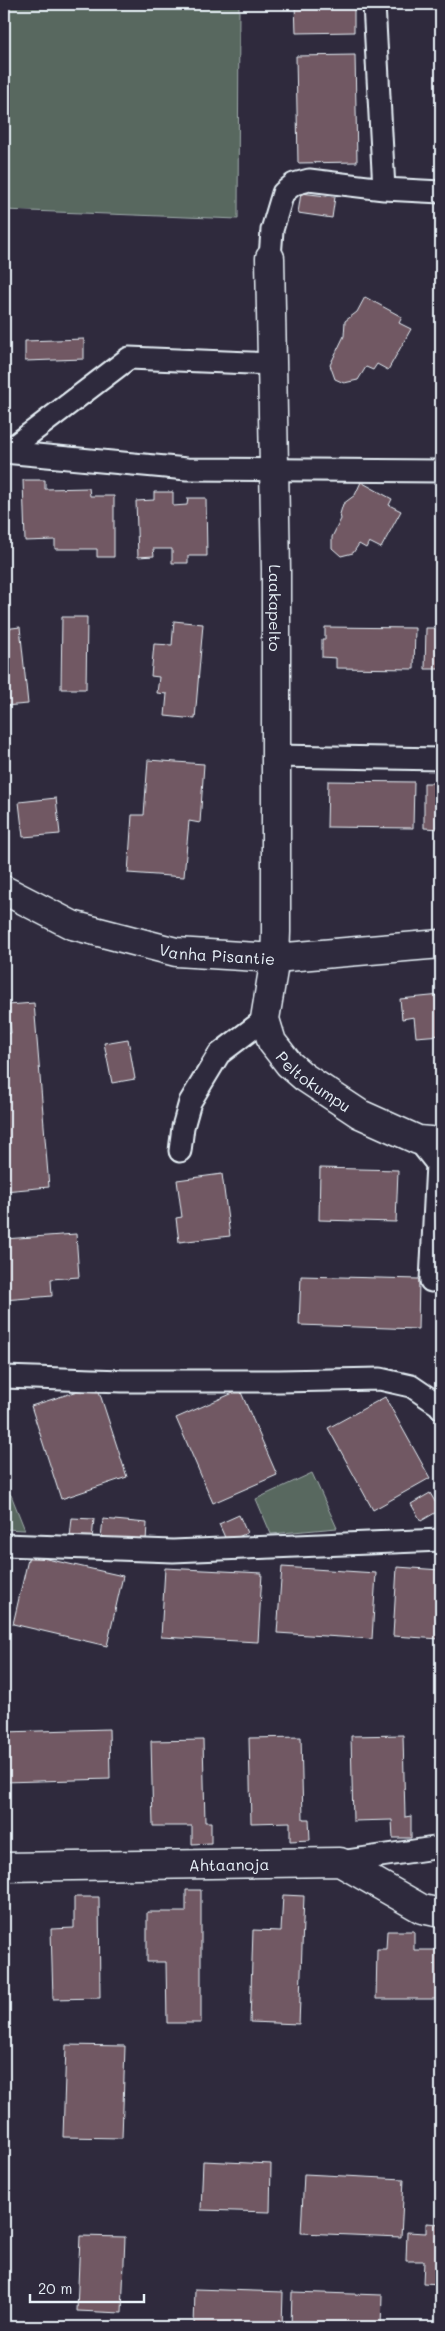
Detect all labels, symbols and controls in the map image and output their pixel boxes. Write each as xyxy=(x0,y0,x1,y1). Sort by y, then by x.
street label: Laakapelto xyxy=(265,564,287,652)
street label: Vanha Pisantie xyxy=(157,938,276,968)
street label: Peltokumpu xyxy=(272,1046,356,1116)
street label: Ahtaanoja xyxy=(188,1853,270,1875)
scale bar xyxy=(30,2271,144,2303)
text: 20 m xyxy=(38,2278,72,2298)

